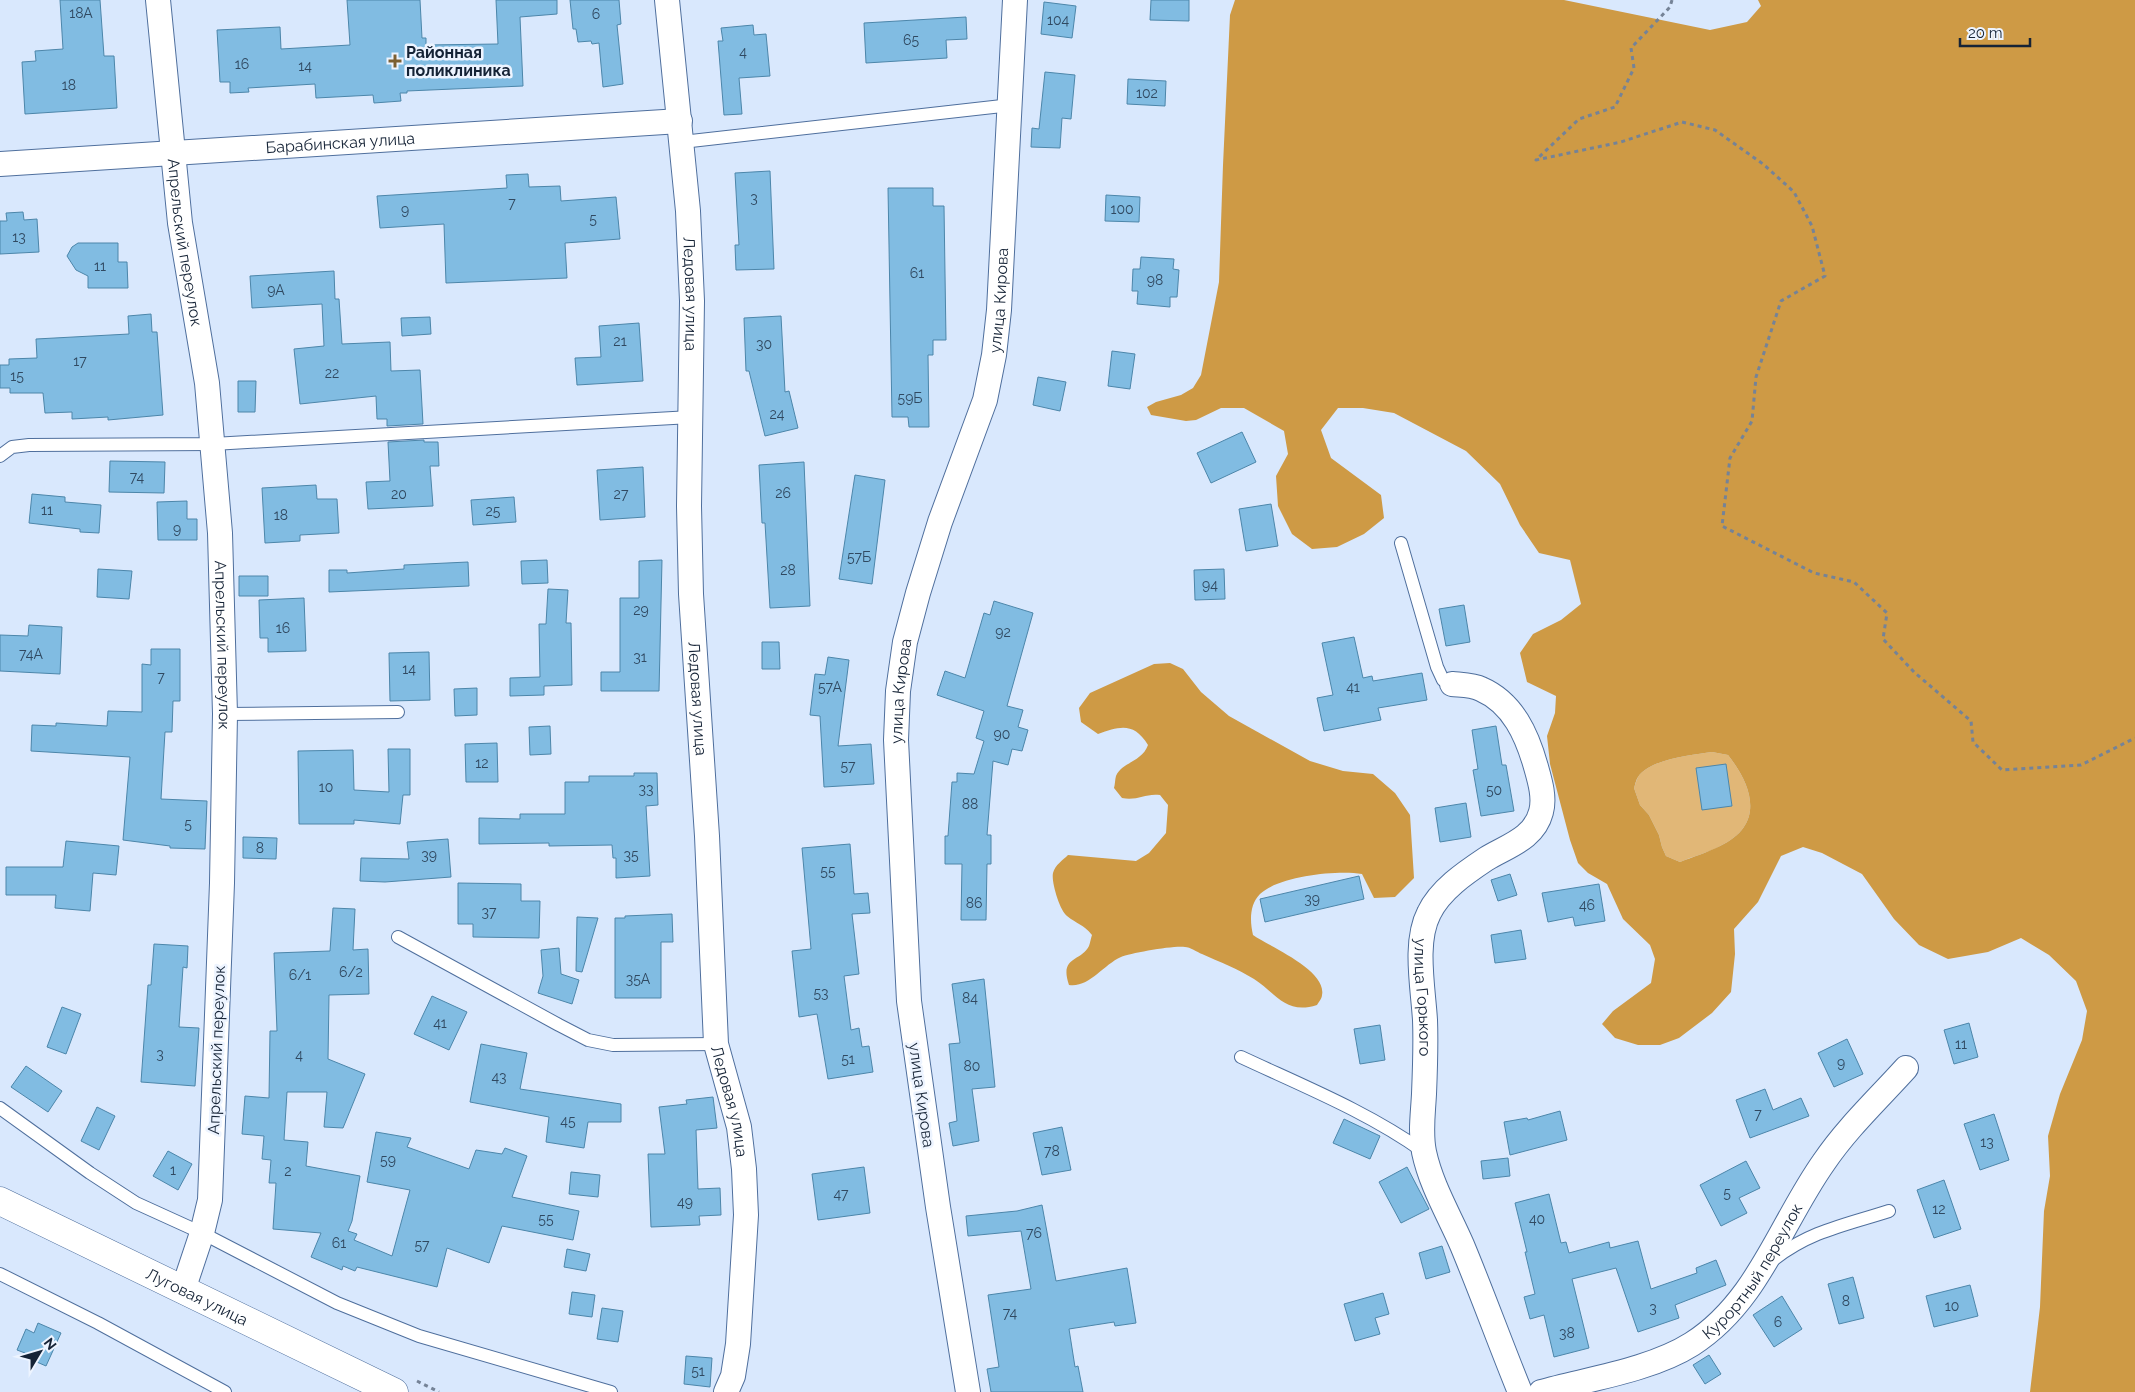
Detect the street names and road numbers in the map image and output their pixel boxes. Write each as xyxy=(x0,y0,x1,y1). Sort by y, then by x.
street label: Барабинская улица xyxy=(265,129,416,157)
street label: Апрельский переулок xyxy=(164,158,206,328)
street label: Ледовая улица xyxy=(679,236,701,351)
street label: улица Кирова xyxy=(985,247,1012,354)
street label: Апрельский переулок xyxy=(211,560,234,730)
street label: улица Кирова xyxy=(887,637,915,744)
street label: Ледовая улица xyxy=(684,641,711,756)
street label: улица Горького xyxy=(1410,937,1434,1057)
street label: Апрельский переулок xyxy=(204,965,229,1135)
street label: улица Кирова xyxy=(905,1041,938,1149)
street label: Ледовая улица xyxy=(707,1043,752,1158)
street label: Курортный переулок xyxy=(1699,1200,1806,1343)
street label: Луговая улица xyxy=(143,1264,251,1330)

